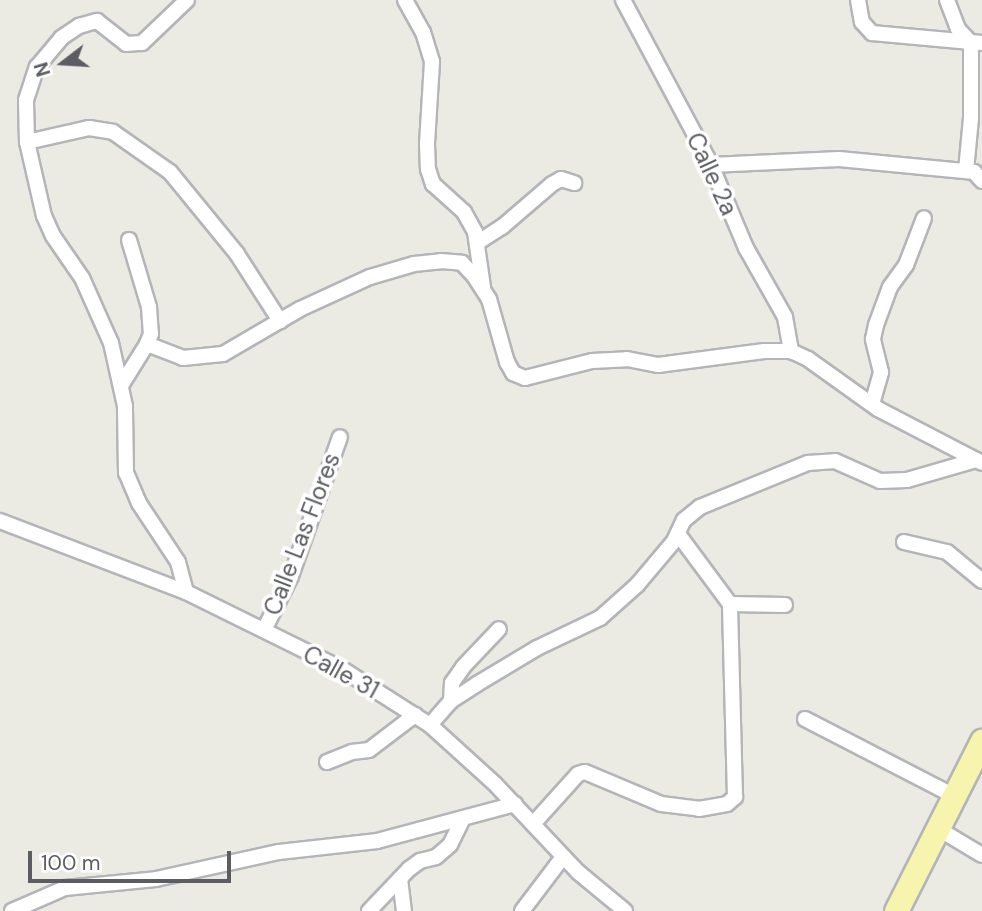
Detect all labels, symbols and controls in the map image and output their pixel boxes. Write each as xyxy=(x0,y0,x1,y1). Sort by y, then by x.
north arrow xyxy=(28,28,98,98)
text: N xyxy=(28,59,56,80)
street label: Calle 2a xyxy=(680,128,744,220)
street label: Calle Las Flores xyxy=(258,449,346,619)
street label: Calle 31 xyxy=(298,639,384,705)
scale bar xyxy=(32,838,234,882)
text: 100 m xyxy=(41,849,101,877)

